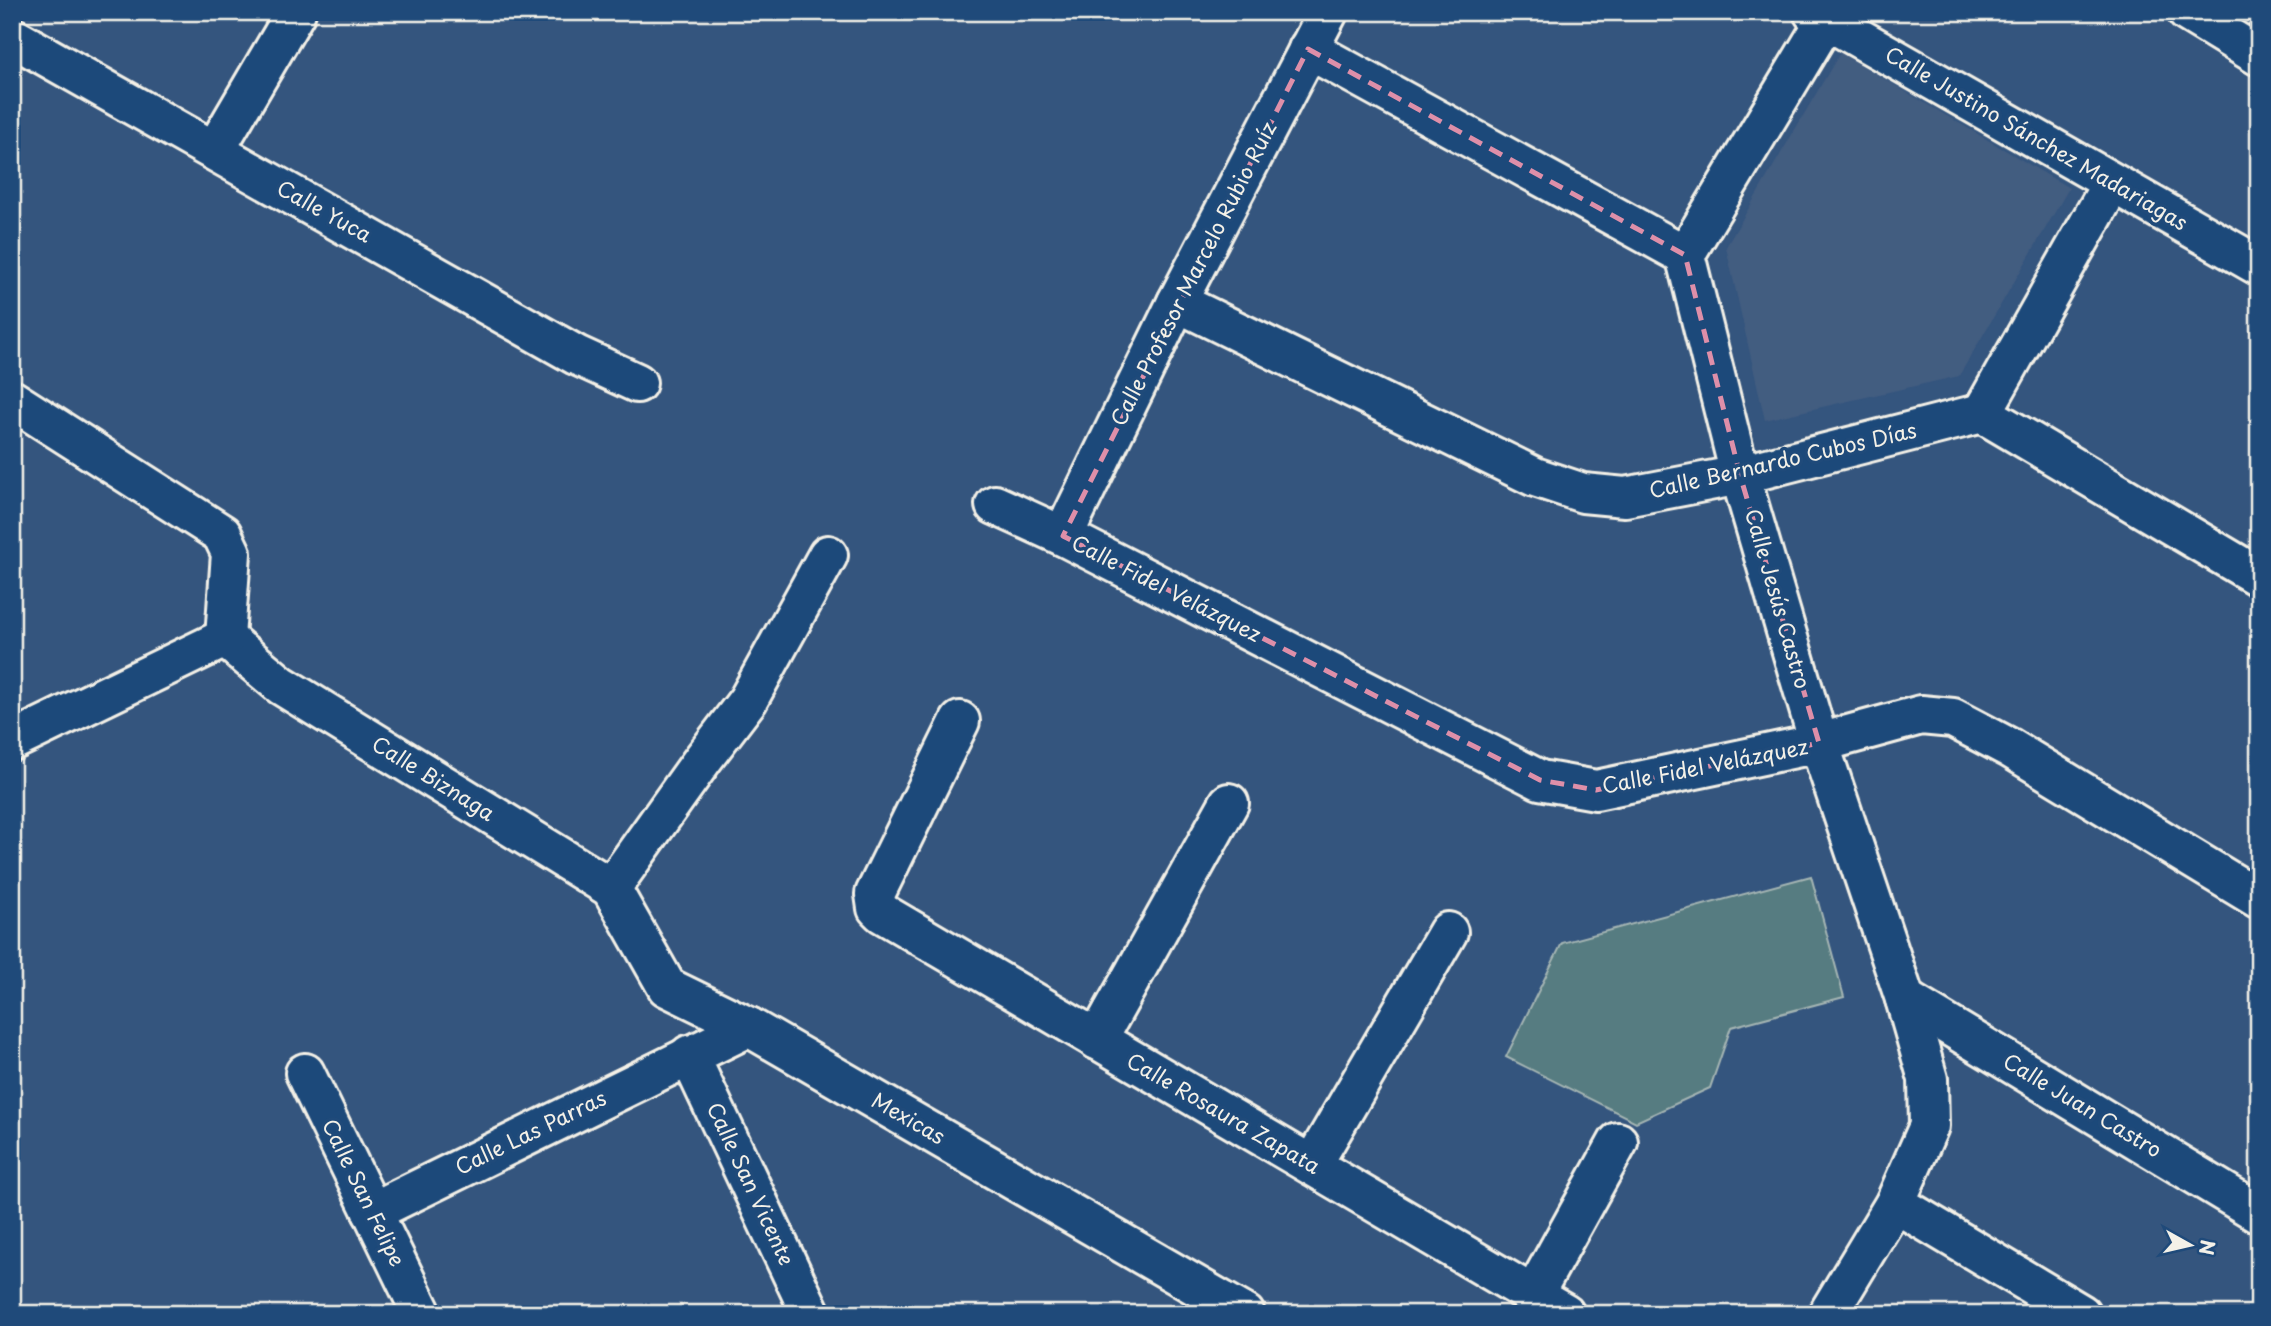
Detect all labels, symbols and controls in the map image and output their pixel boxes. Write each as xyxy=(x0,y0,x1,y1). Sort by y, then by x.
street label: Calle Justino Sánchez Madariagas xyxy=(1880,37,2194,237)
street label: Calle Profesor Marcelo Rubio Ruíz xyxy=(1101,115,1283,431)
street label: Calle Yuca xyxy=(272,171,378,250)
street label: Calle Bernardo Cubos Días xyxy=(1646,413,1919,505)
street label: Calle Jesús Castro xyxy=(1738,505,1820,692)
street label: Calle Fidel Velázquez xyxy=(1067,526,1267,649)
street label: Calle Biznaga xyxy=(366,727,502,828)
street label: Calle Fidel Velázquez xyxy=(1599,729,1810,801)
street label: Calle Rosaura Zapata xyxy=(1121,1044,1328,1181)
street label: Calle Juan Castro xyxy=(1998,1044,2169,1164)
street label: Calle Las Parras xyxy=(449,1081,611,1182)
street label: Mexicas xyxy=(866,1083,952,1151)
street label: Calle San Vicente xyxy=(700,1096,804,1270)
street label: Calle San Felipe xyxy=(315,1113,414,1271)
north arrow xyxy=(2156,1210,2226,1280)
text: N xyxy=(2193,1238,2223,1257)

